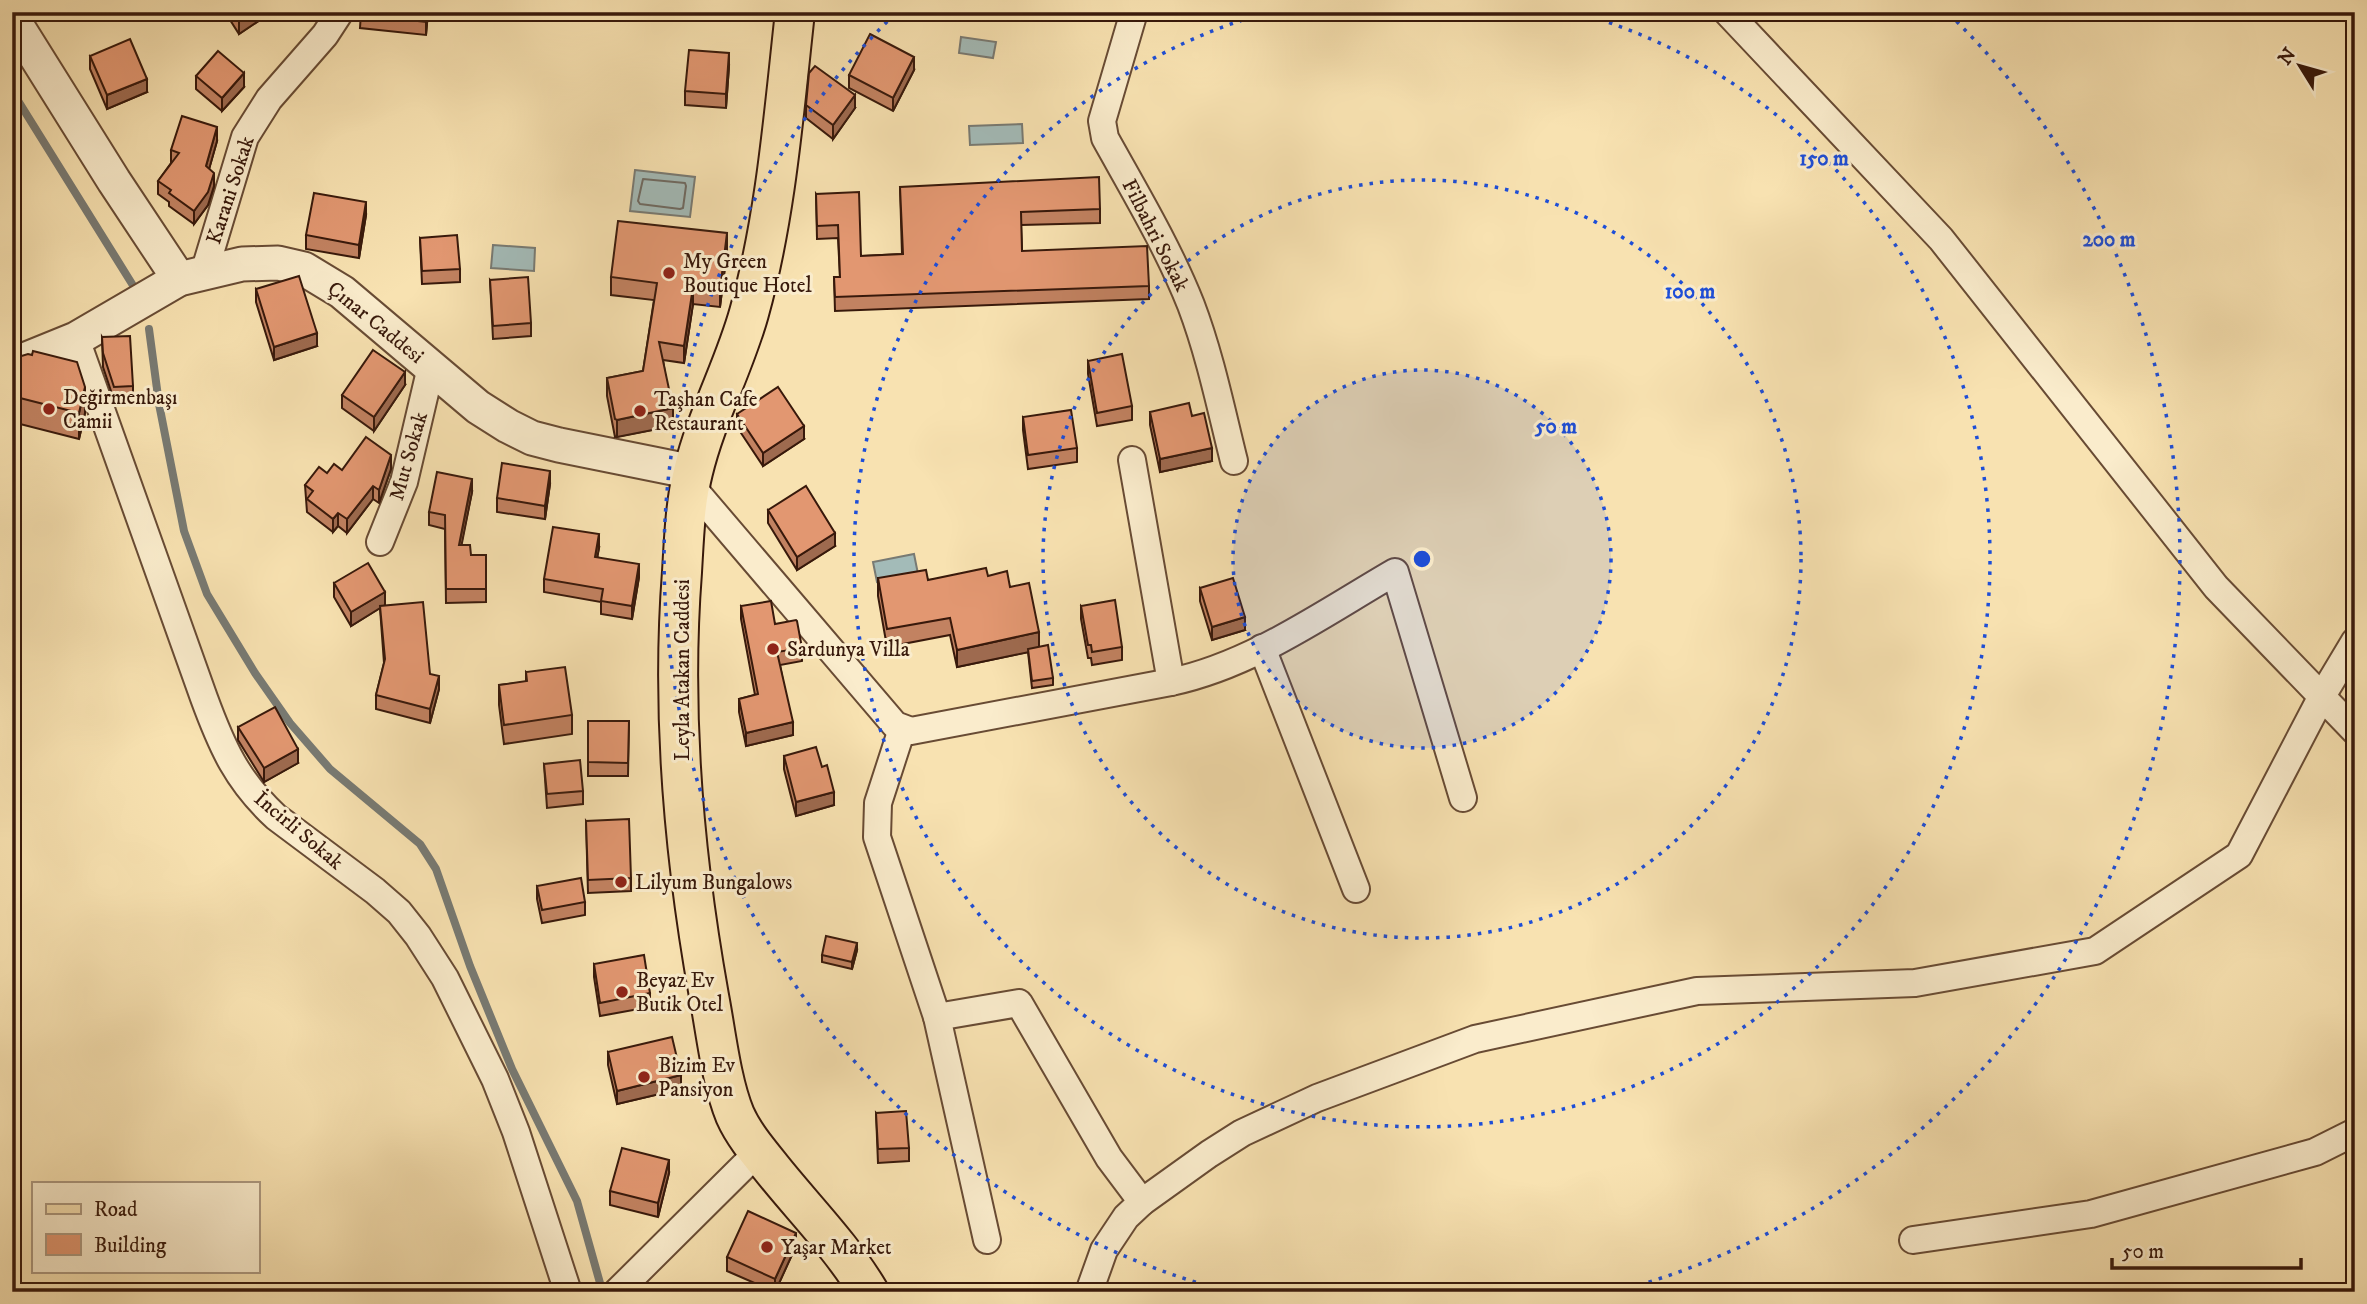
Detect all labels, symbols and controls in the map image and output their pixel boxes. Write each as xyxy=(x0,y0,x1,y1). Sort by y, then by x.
north arrow xyxy=(2266,32,2336,102)
text: N xyxy=(2274,43,2302,70)
street label: Karani Sokak xyxy=(201,132,261,248)
text: 150 m xyxy=(1799,146,1849,172)
street label: Filbahri Sokak xyxy=(1116,175,1195,297)
text: 200 m xyxy=(2082,227,2136,253)
place label: My Green Boutique Hotel xyxy=(683,249,812,299)
marker: My Green Boutique Hotel xyxy=(661,265,677,281)
street label: Çınar Caddesi xyxy=(322,276,429,370)
text: 100 m xyxy=(1665,279,1715,305)
place label: Değirmenbaşı Camii xyxy=(63,385,177,435)
place label: Taşhan Cafe Restaurant xyxy=(654,387,758,437)
marker: Değirmenbaşı Camii xyxy=(41,401,57,417)
marker: Taşhan Cafe Restaurant xyxy=(632,403,648,419)
street label: Mut Sokak xyxy=(384,408,434,504)
text: 50 m xyxy=(1534,414,1577,440)
centre of rings xyxy=(1410,547,1434,571)
street label: Leyla Atakan Caddesi xyxy=(670,579,696,761)
place label: Sardunya Villa xyxy=(787,637,910,663)
marker: Sardunya Villa xyxy=(765,641,781,657)
street label: İncirli Sokak xyxy=(248,785,349,876)
place label: Lilyum Bungalows xyxy=(635,870,792,896)
marker: Lilyum Bungalows xyxy=(613,874,629,890)
place label: Beyaz Ev Butik Otel xyxy=(636,968,724,1018)
marker: Beyaz Ev Butik Otel xyxy=(614,984,630,1000)
place label: Bizim Ev Pansiyon xyxy=(658,1053,736,1103)
marker: Bizim Ev Pansiyon xyxy=(636,1069,652,1085)
legend xyxy=(32,1182,259,1272)
text: Road xyxy=(94,1197,138,1223)
scale bar xyxy=(2112,1227,2300,1271)
text: Building xyxy=(94,1233,167,1259)
place label: Yaşar Market xyxy=(781,1235,892,1261)
marker: Yaşar Market xyxy=(759,1239,775,1255)
text: 50 m xyxy=(2122,1239,2164,1265)

